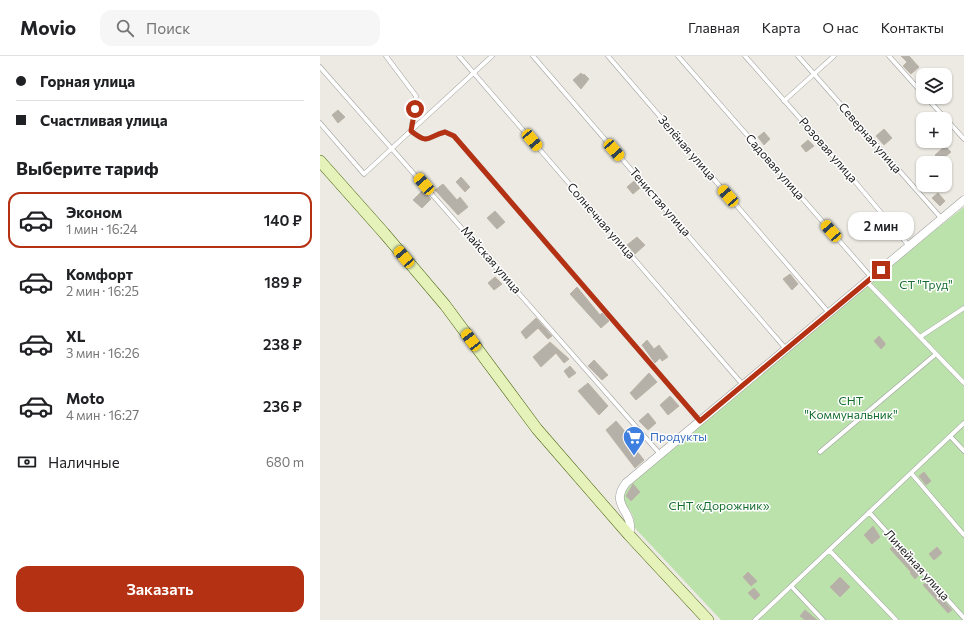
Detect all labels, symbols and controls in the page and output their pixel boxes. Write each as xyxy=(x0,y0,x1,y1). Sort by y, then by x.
search box xyxy=(100,10,380,46)
text: Movio xyxy=(20,16,76,39)
icon: search xyxy=(114,17,136,39)
text: Поиск xyxy=(146,19,190,37)
text: Главная xyxy=(688,19,740,36)
text: Карта xyxy=(762,19,800,36)
text: О нас xyxy=(822,19,859,36)
text: Контакты xyxy=(881,19,944,36)
map controls xyxy=(916,68,952,192)
button: layers xyxy=(916,68,952,104)
text: Горная улица xyxy=(40,72,135,90)
street label: Северная улица xyxy=(836,99,905,175)
route start xyxy=(406,100,424,118)
text: Счастливая улица xyxy=(40,111,168,129)
street label: Зелёная улица xyxy=(656,112,720,182)
button: + xyxy=(916,112,952,148)
street label: Розовая улица xyxy=(797,114,861,185)
car xyxy=(520,127,544,153)
street label: Садовая улица xyxy=(743,131,808,202)
car xyxy=(602,137,626,163)
button: − xyxy=(916,156,952,192)
text: Выберите тариф xyxy=(16,157,159,179)
street label: Тенистая улица xyxy=(627,164,694,238)
car xyxy=(412,171,436,197)
street label: Солнечная улица xyxy=(565,179,639,261)
car xyxy=(716,183,740,209)
icon: car xyxy=(18,202,54,238)
text: Эконом xyxy=(66,203,122,221)
text: 140 ₽ xyxy=(264,211,302,229)
callout: 2 мин xyxy=(848,212,914,240)
car xyxy=(819,218,843,244)
text: 2 мин xyxy=(864,218,898,234)
text: 1 мин · 16:24 xyxy=(66,221,138,237)
street label: Майская улица xyxy=(459,223,525,296)
car xyxy=(392,244,416,270)
route end xyxy=(872,261,890,279)
icon: car xyxy=(18,264,54,300)
text: Комфорт xyxy=(66,265,133,283)
text: 189 ₽ xyxy=(264,273,302,291)
park label: СТ "Труд" xyxy=(899,277,953,291)
text: 2 мин · 16:25 xyxy=(66,283,139,299)
icon: car xyxy=(18,326,54,362)
text: XL xyxy=(66,327,85,345)
car xyxy=(459,327,483,353)
text: 238 ₽ xyxy=(263,335,302,353)
text: 3 мин · 16:26 xyxy=(66,345,140,361)
icon: car xyxy=(18,388,54,424)
text: Moto xyxy=(66,389,105,407)
park label: СНТ "Коммунальник" xyxy=(804,393,898,421)
text: 236 ₽ xyxy=(263,397,302,415)
text: 4 мин · 16:27 xyxy=(66,407,139,423)
supermarket icon: Продукты xyxy=(621,424,647,457)
place label: Продукты xyxy=(650,429,707,443)
icon: cash xyxy=(16,451,38,473)
text: Наличные xyxy=(48,453,120,471)
text: 680 m xyxy=(266,454,304,470)
park label: СНТ «Дорожник» xyxy=(669,498,770,512)
street label: Линейная улица xyxy=(882,526,953,603)
button: Заказать xyxy=(16,566,304,612)

